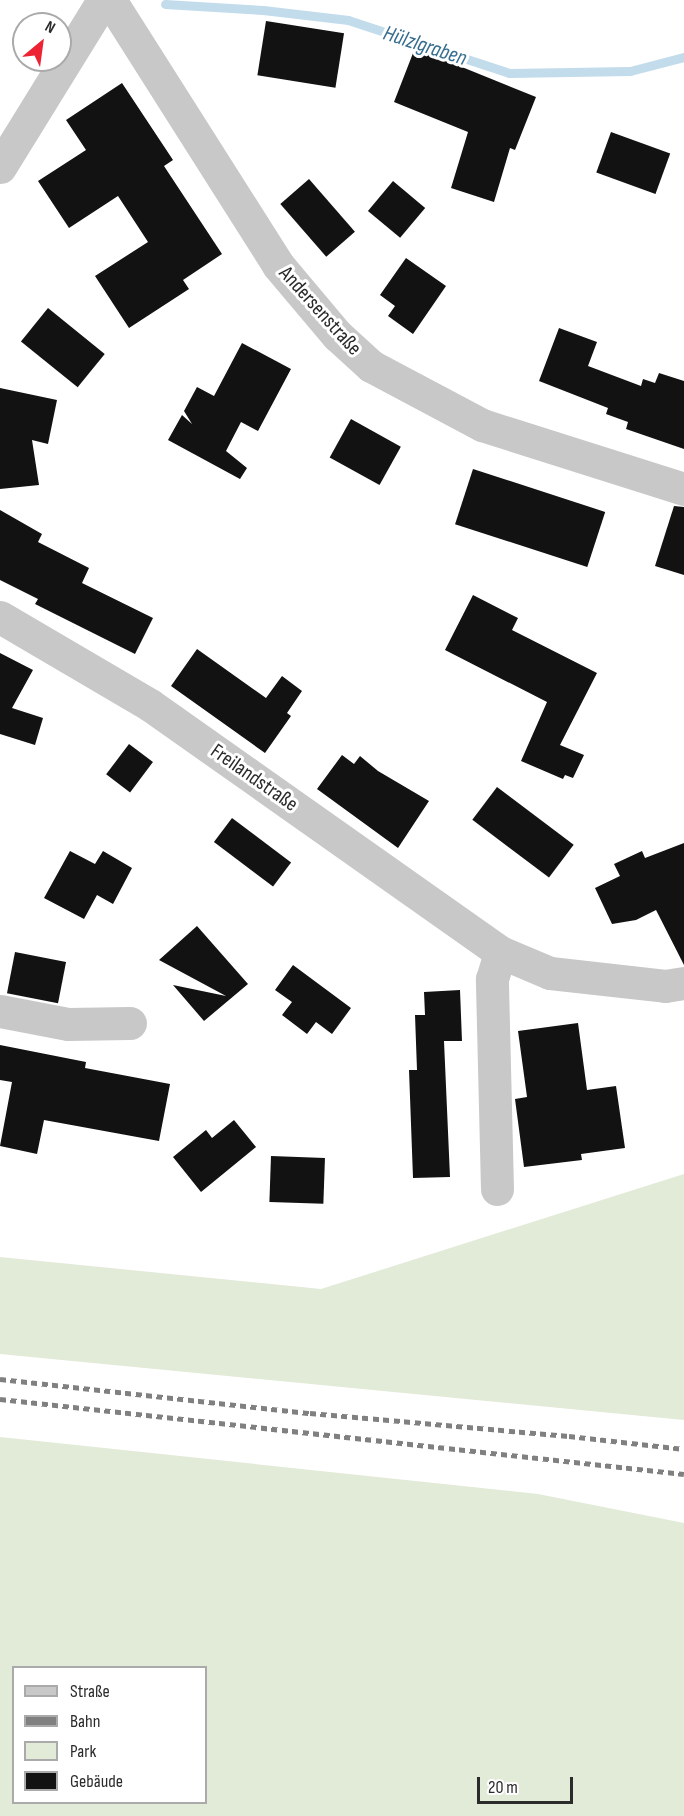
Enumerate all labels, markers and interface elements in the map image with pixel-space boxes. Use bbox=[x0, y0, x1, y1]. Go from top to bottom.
north arrow bbox=[12, 12, 72, 72]
text: N bbox=[42, 17, 58, 38]
water label: Hülzlgraben bbox=[380, 20, 470, 72]
street label: Andersenstraße bbox=[273, 261, 367, 361]
street label: Freilandstraße bbox=[206, 739, 302, 817]
legend bbox=[12, 1666, 207, 1804]
text: Straße bbox=[70, 1681, 110, 1702]
text: Bahn bbox=[70, 1711, 100, 1732]
text: Park bbox=[70, 1741, 96, 1762]
scale bar bbox=[480, 1765, 576, 1803]
text: Gebäude bbox=[70, 1771, 123, 1792]
text: 20 m bbox=[488, 1777, 518, 1798]

